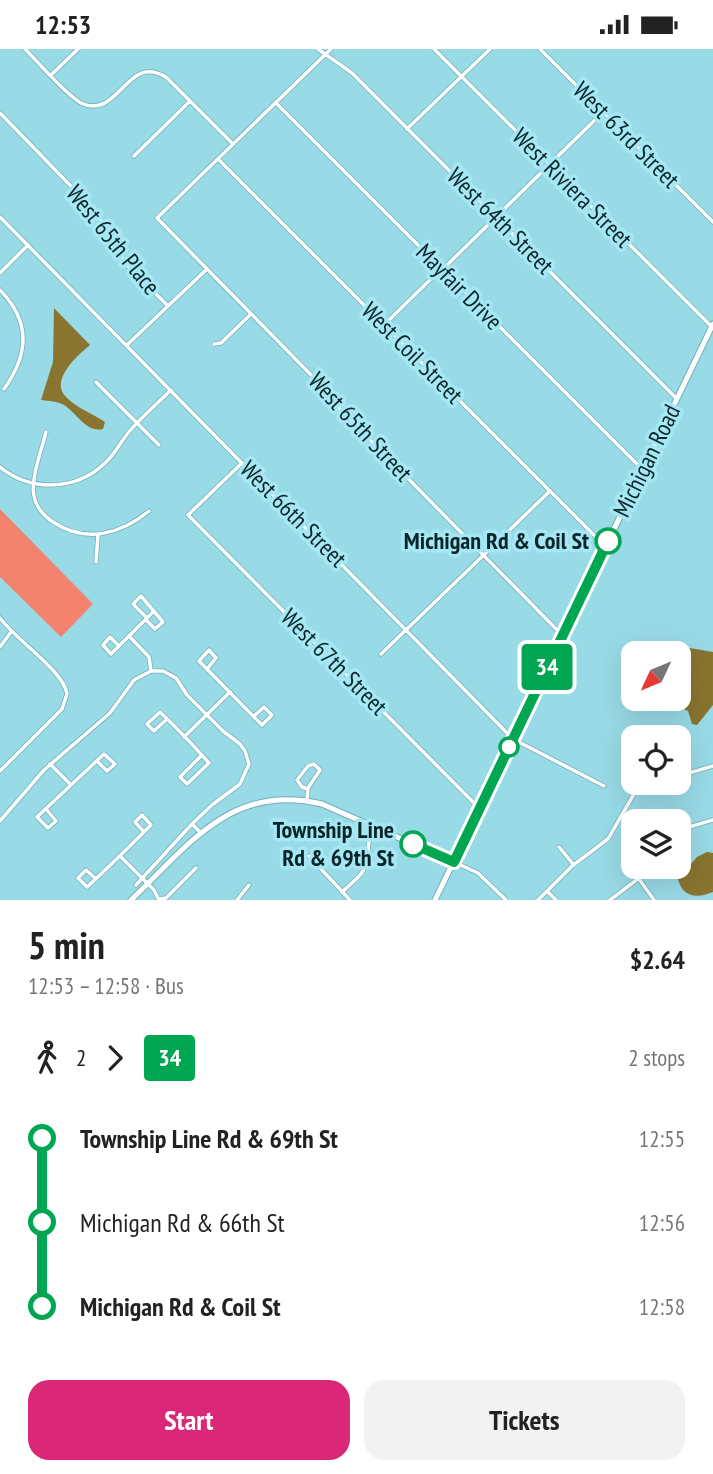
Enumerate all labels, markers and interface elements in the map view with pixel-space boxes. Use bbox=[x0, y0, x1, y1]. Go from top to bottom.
text: 12:53 bbox=[35, 8, 91, 41]
street label: West 63rd Street bbox=[566, 75, 686, 195]
street label: West Riviera Street bbox=[506, 121, 639, 254]
street label: West 64th Street bbox=[440, 161, 561, 281]
street label: West 65th Place bbox=[60, 178, 167, 301]
street label: Mayfair Drive bbox=[409, 237, 509, 337]
street label: West Coil Street bbox=[355, 295, 470, 410]
street label: West 65th Street bbox=[302, 365, 419, 488]
street label: Michigan Road bbox=[606, 399, 687, 522]
street label: West 66th Street bbox=[233, 454, 354, 574]
place label: Michigan Rd & Coil St bbox=[404, 525, 589, 556]
marker: Michigan Rd & Coil St bbox=[595, 528, 621, 554]
street label: West 67th Street bbox=[274, 602, 394, 722]
north arrow bbox=[621, 641, 691, 711]
map controls bbox=[621, 641, 691, 879]
line badge: 34 bbox=[516, 644, 578, 690]
text: 34 bbox=[536, 651, 558, 682]
button: locate bbox=[621, 725, 691, 795]
unlabelled marker bbox=[499, 737, 519, 757]
button: layers bbox=[621, 809, 691, 879]
place label: Township Line Rd & 69th St bbox=[273, 814, 394, 873]
marker: Township Line Rd & 69th St bbox=[400, 831, 426, 857]
text: 5 min bbox=[28, 920, 105, 969]
text: $2.64 bbox=[630, 943, 685, 976]
text: 12:53 – 12:58 · Bus bbox=[28, 971, 184, 1000]
icon: walk bbox=[28, 1039, 66, 1077]
icon: forward bbox=[96, 1039, 134, 1077]
text: 34 bbox=[158, 1042, 181, 1073]
text: 2 bbox=[76, 1043, 86, 1072]
text: 2 stops bbox=[628, 1043, 685, 1072]
text: Township Line Rd & 69th St bbox=[80, 1122, 338, 1155]
text: 12:55 bbox=[639, 1124, 685, 1153]
text: Michigan Rd & 66th St bbox=[80, 1206, 285, 1239]
text: 12:56 bbox=[639, 1208, 685, 1237]
text: Michigan Rd & Coil St bbox=[80, 1290, 281, 1323]
text: 12:58 bbox=[639, 1292, 685, 1321]
button: Start bbox=[28, 1380, 350, 1460]
button: Tickets bbox=[364, 1380, 685, 1460]

